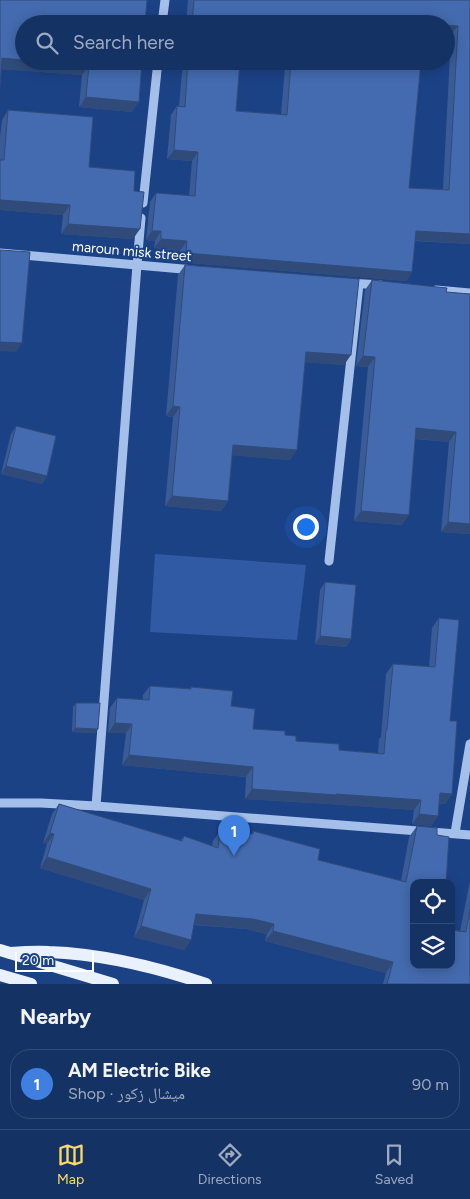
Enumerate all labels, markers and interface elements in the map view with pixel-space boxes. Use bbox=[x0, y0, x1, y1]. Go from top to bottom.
search box bbox=[15, 15, 455, 70]
icon: search bbox=[33, 29, 61, 57]
text: Search here bbox=[73, 31, 175, 54]
street label: maroun misk street bbox=[71, 238, 193, 265]
your location bbox=[293, 514, 319, 540]
pin: 1 bbox=[218, 815, 250, 856]
map controls bbox=[410, 879, 455, 969]
button: locate bbox=[410, 879, 455, 924]
button: layers bbox=[410, 924, 455, 969]
scale bar bbox=[15, 949, 94, 972]
text: 20 m bbox=[22, 952, 54, 969]
text: Nearby bbox=[20, 1004, 91, 1029]
text: AM Electric Bike bbox=[68, 1059, 211, 1082]
text: 1 bbox=[34, 1075, 40, 1094]
text: 90 m bbox=[412, 1075, 449, 1094]
text: Shop · ميشال زكور bbox=[68, 1084, 185, 1103]
tab: Map bbox=[57, 1141, 85, 1188]
tab: Directions bbox=[198, 1141, 262, 1188]
tab: Saved bbox=[375, 1141, 413, 1188]

